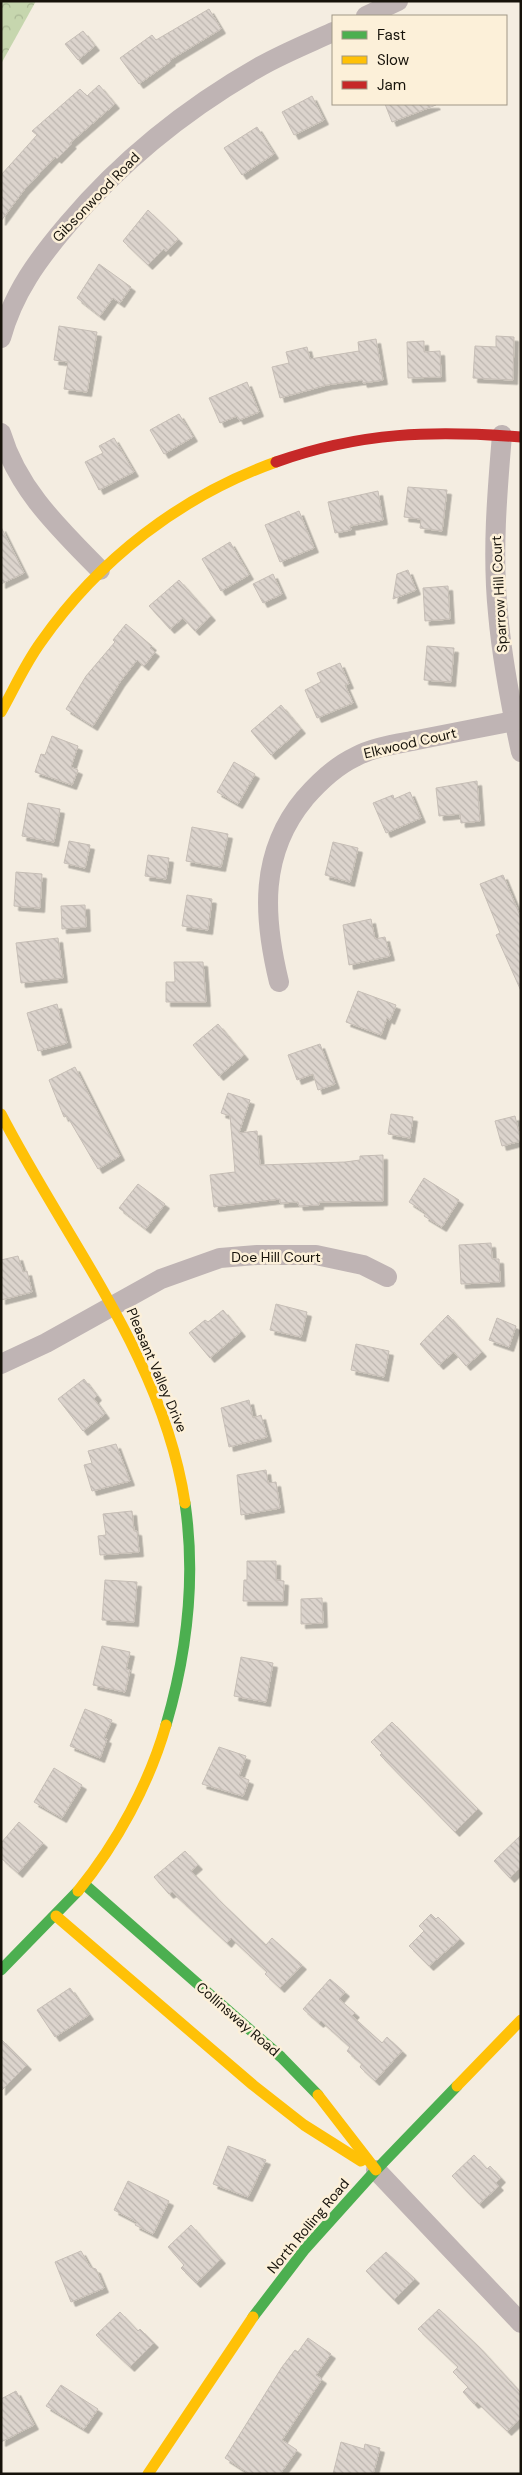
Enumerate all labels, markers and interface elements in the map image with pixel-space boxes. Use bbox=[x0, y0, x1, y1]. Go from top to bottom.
legend bbox=[332, 15, 507, 105]
text: Fast bbox=[377, 25, 406, 45]
text: Slow bbox=[377, 50, 410, 70]
text: Jam bbox=[377, 75, 406, 95]
street label: Gibsonwood Road bbox=[48, 148, 144, 246]
street label: Sparrow Hill Court bbox=[487, 535, 511, 653]
street label: Elkwood Court bbox=[362, 724, 458, 762]
street label: Doe Hill Court bbox=[231, 1248, 321, 1266]
street label: Pleasant Valley Drive bbox=[123, 1305, 191, 1435]
street label: Collinsway Road bbox=[193, 1978, 283, 2060]
street label: North Rolling Road bbox=[263, 2175, 353, 2277]

